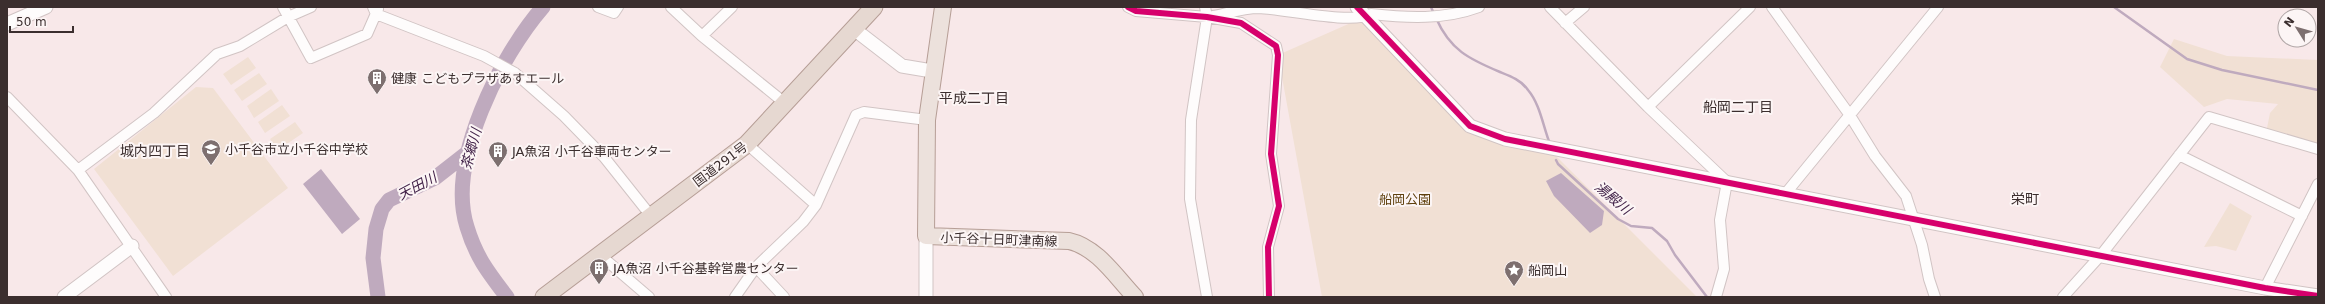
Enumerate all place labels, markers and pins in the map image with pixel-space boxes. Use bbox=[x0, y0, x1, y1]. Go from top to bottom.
building icon: 健康 こどもプラザあすエール bbox=[366, 67, 388, 95]
place label: 健康 こどもプラザあすエール bbox=[391, 71, 564, 86]
school or university icon: 小千谷市立小千谷中学校 bbox=[200, 138, 222, 166]
building icon: JA魚沼 小千谷車両センター bbox=[487, 140, 509, 168]
place label: 小千谷市立小千谷中学校 bbox=[225, 142, 368, 157]
place label: JA魚沼 小千谷車両センター bbox=[511, 144, 672, 159]
building icon: JA魚沼 小千谷基幹営農センター bbox=[588, 257, 610, 285]
place icon: 船岡山 bbox=[1503, 259, 1525, 287]
place label: JA魚沼 小千谷基幹営農センター bbox=[612, 261, 799, 276]
place label: 船岡山 bbox=[1528, 263, 1567, 278]

